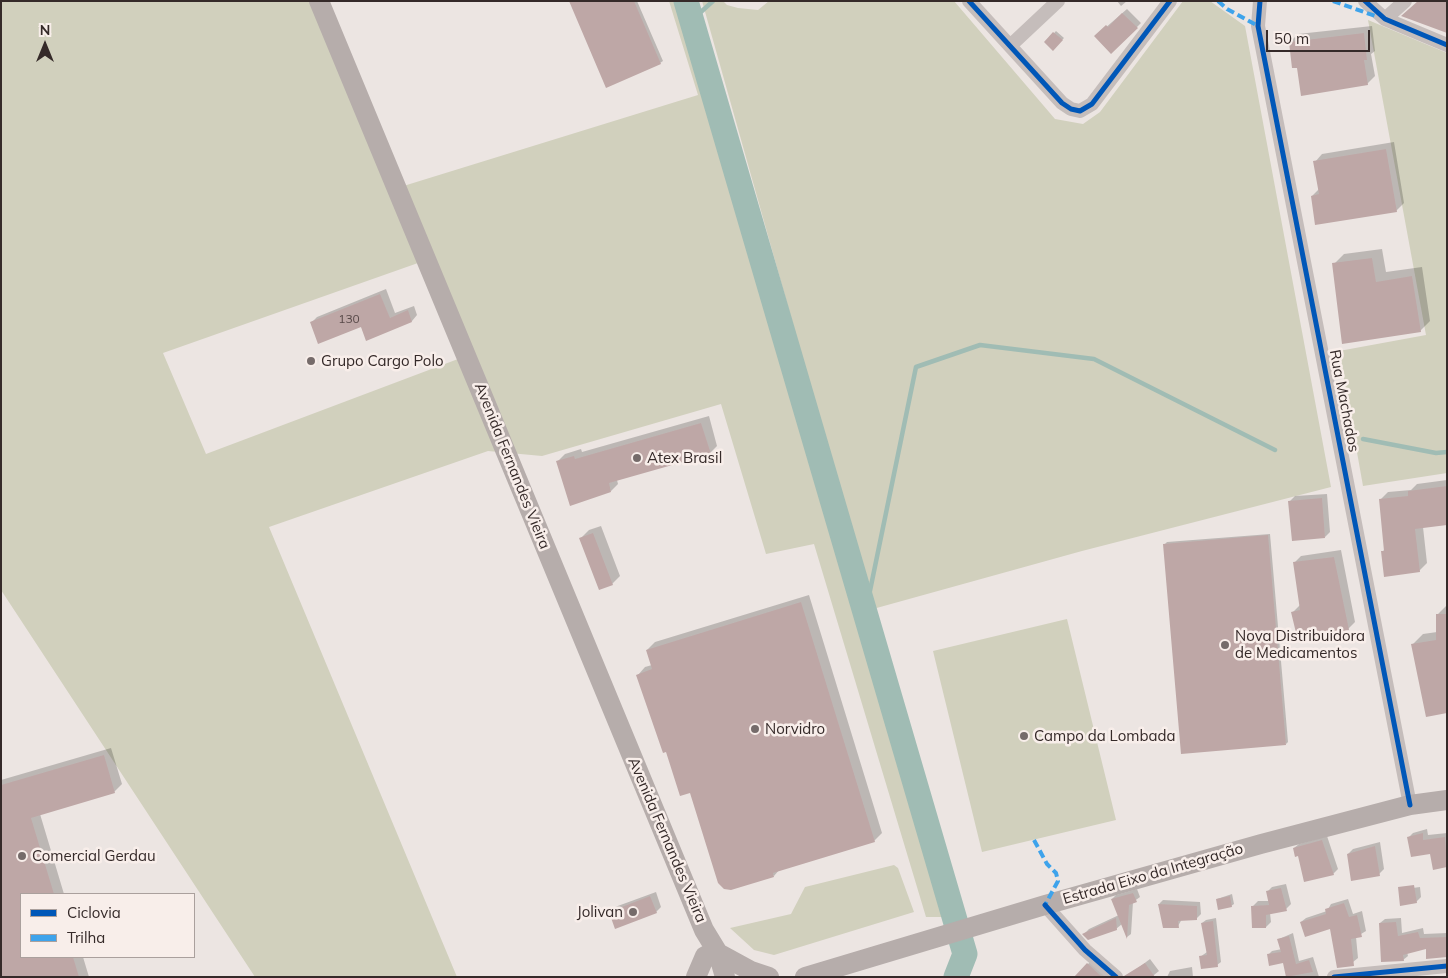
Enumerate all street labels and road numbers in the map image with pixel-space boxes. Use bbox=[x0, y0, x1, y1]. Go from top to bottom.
street label: Rua Machados bbox=[1325, 348, 1363, 454]
street label: Avenida Fernandes Vieira bbox=[470, 380, 554, 552]
street label: Avenida Fernandes Vieira bbox=[624, 755, 710, 925]
street label: Estrada Eixo da Integração bbox=[1061, 840, 1245, 908]

